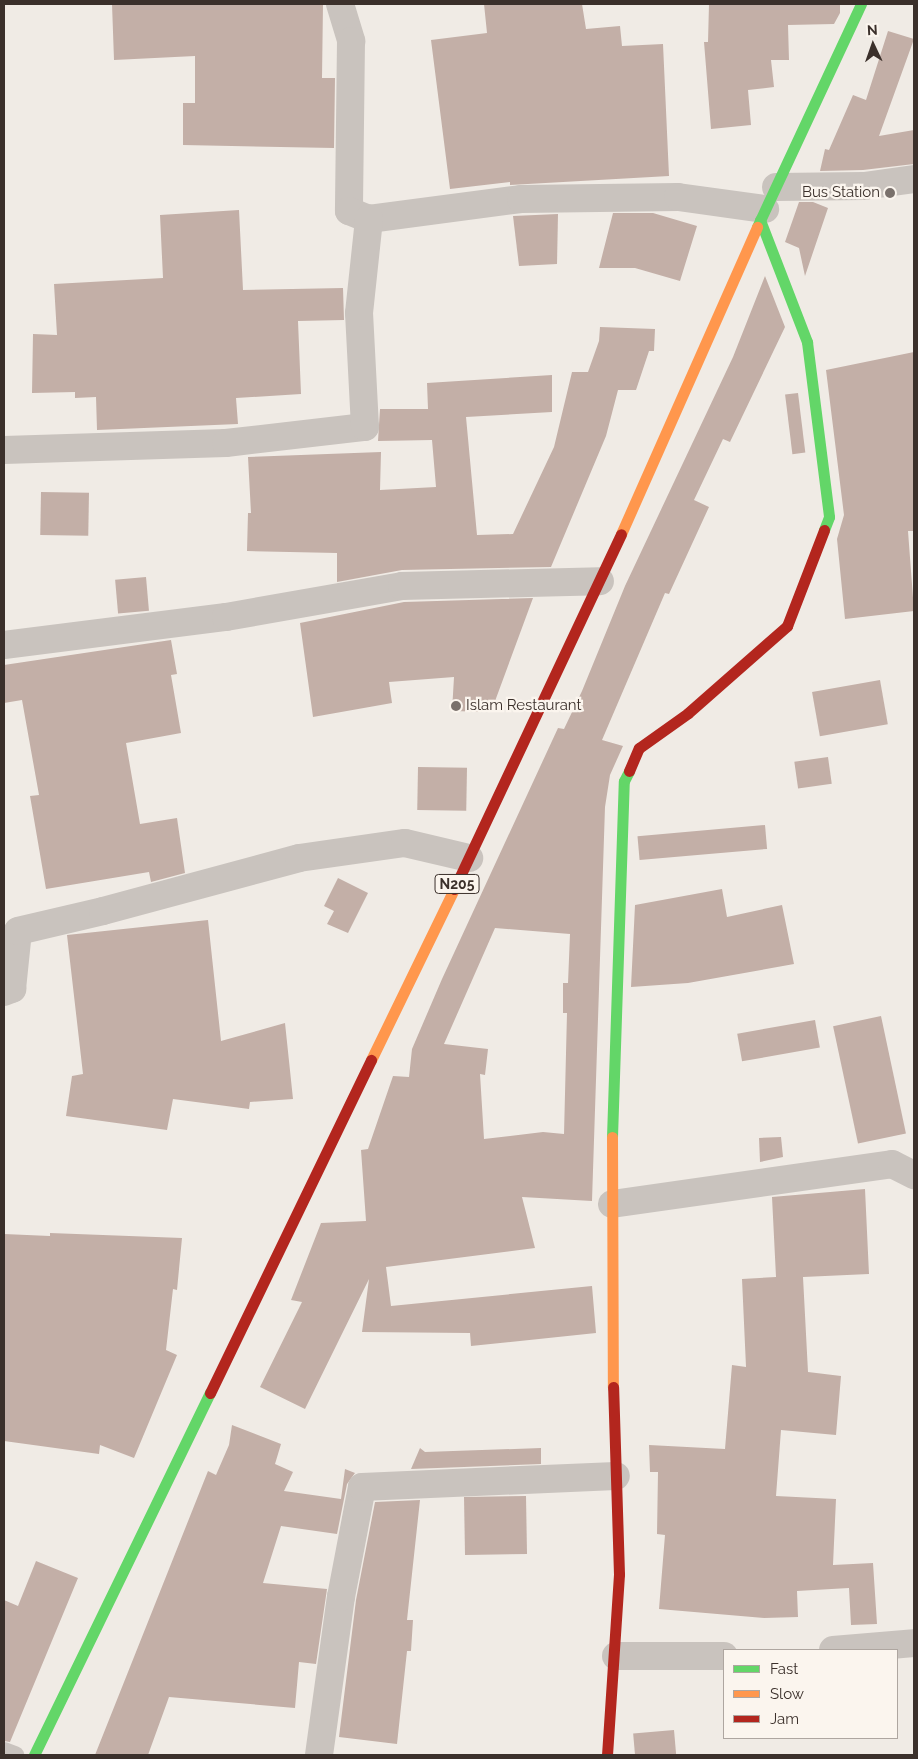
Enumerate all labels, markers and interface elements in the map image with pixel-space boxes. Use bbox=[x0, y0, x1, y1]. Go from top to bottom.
north arrow bbox=[848, 20, 898, 70]
text: N bbox=[866, 22, 878, 38]
place label: Bus Station bbox=[802, 184, 880, 202]
marker: Bus Station bbox=[884, 187, 896, 199]
place label: Islam Restaurant bbox=[466, 697, 582, 715]
marker: Islam Restaurant bbox=[450, 700, 462, 712]
road number: N205 bbox=[434, 872, 480, 896]
legend bbox=[723, 1649, 898, 1739]
text: Fast bbox=[770, 1660, 798, 1678]
text: Slow bbox=[770, 1685, 804, 1703]
text: Jam bbox=[770, 1710, 799, 1728]

